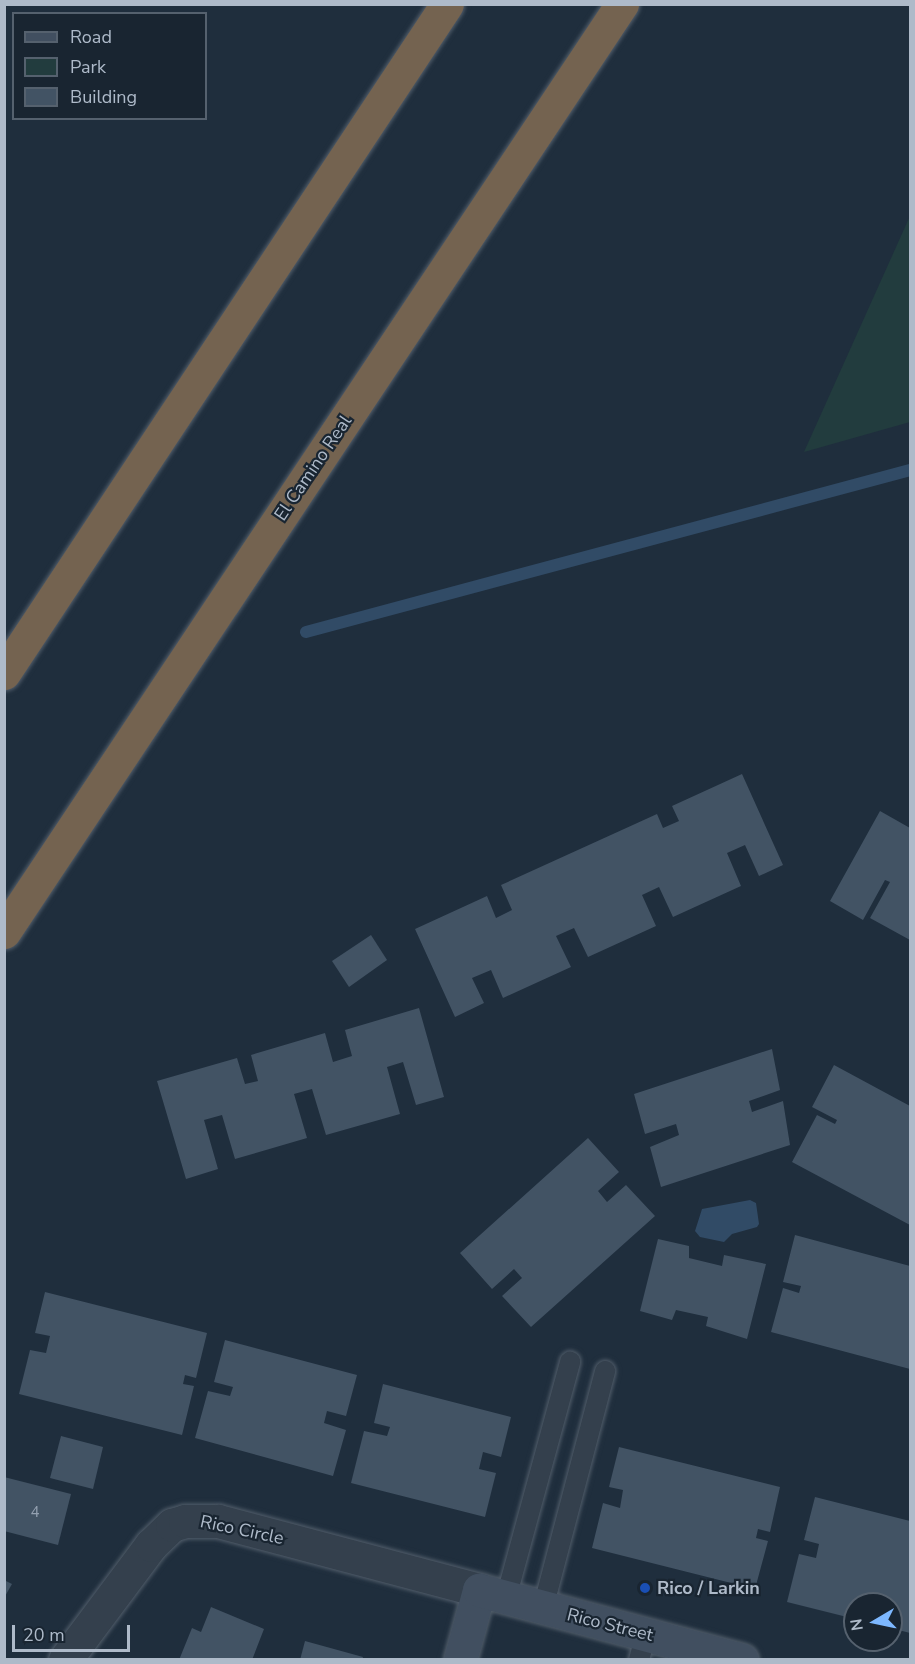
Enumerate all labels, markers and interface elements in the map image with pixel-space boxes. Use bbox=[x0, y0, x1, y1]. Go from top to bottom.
legend bbox=[12, 12, 207, 120]
text: Road bbox=[70, 25, 112, 49]
text: Park bbox=[70, 55, 106, 79]
text: Building bbox=[70, 85, 137, 109]
street label: El Camino Real bbox=[270, 411, 356, 525]
house number: 4 bbox=[31, 1504, 39, 1522]
street label: Rico Circle bbox=[198, 1511, 286, 1549]
place label: Rico / Larkin bbox=[657, 1577, 760, 1599]
marker: Rico / Larkin bbox=[638, 1581, 652, 1595]
north arrow bbox=[843, 1592, 903, 1652]
street label: Rico Street bbox=[565, 1604, 655, 1646]
scale bar bbox=[15, 1613, 134, 1651]
text: N bbox=[845, 1617, 869, 1632]
text: 20 m bbox=[23, 1623, 65, 1647]

